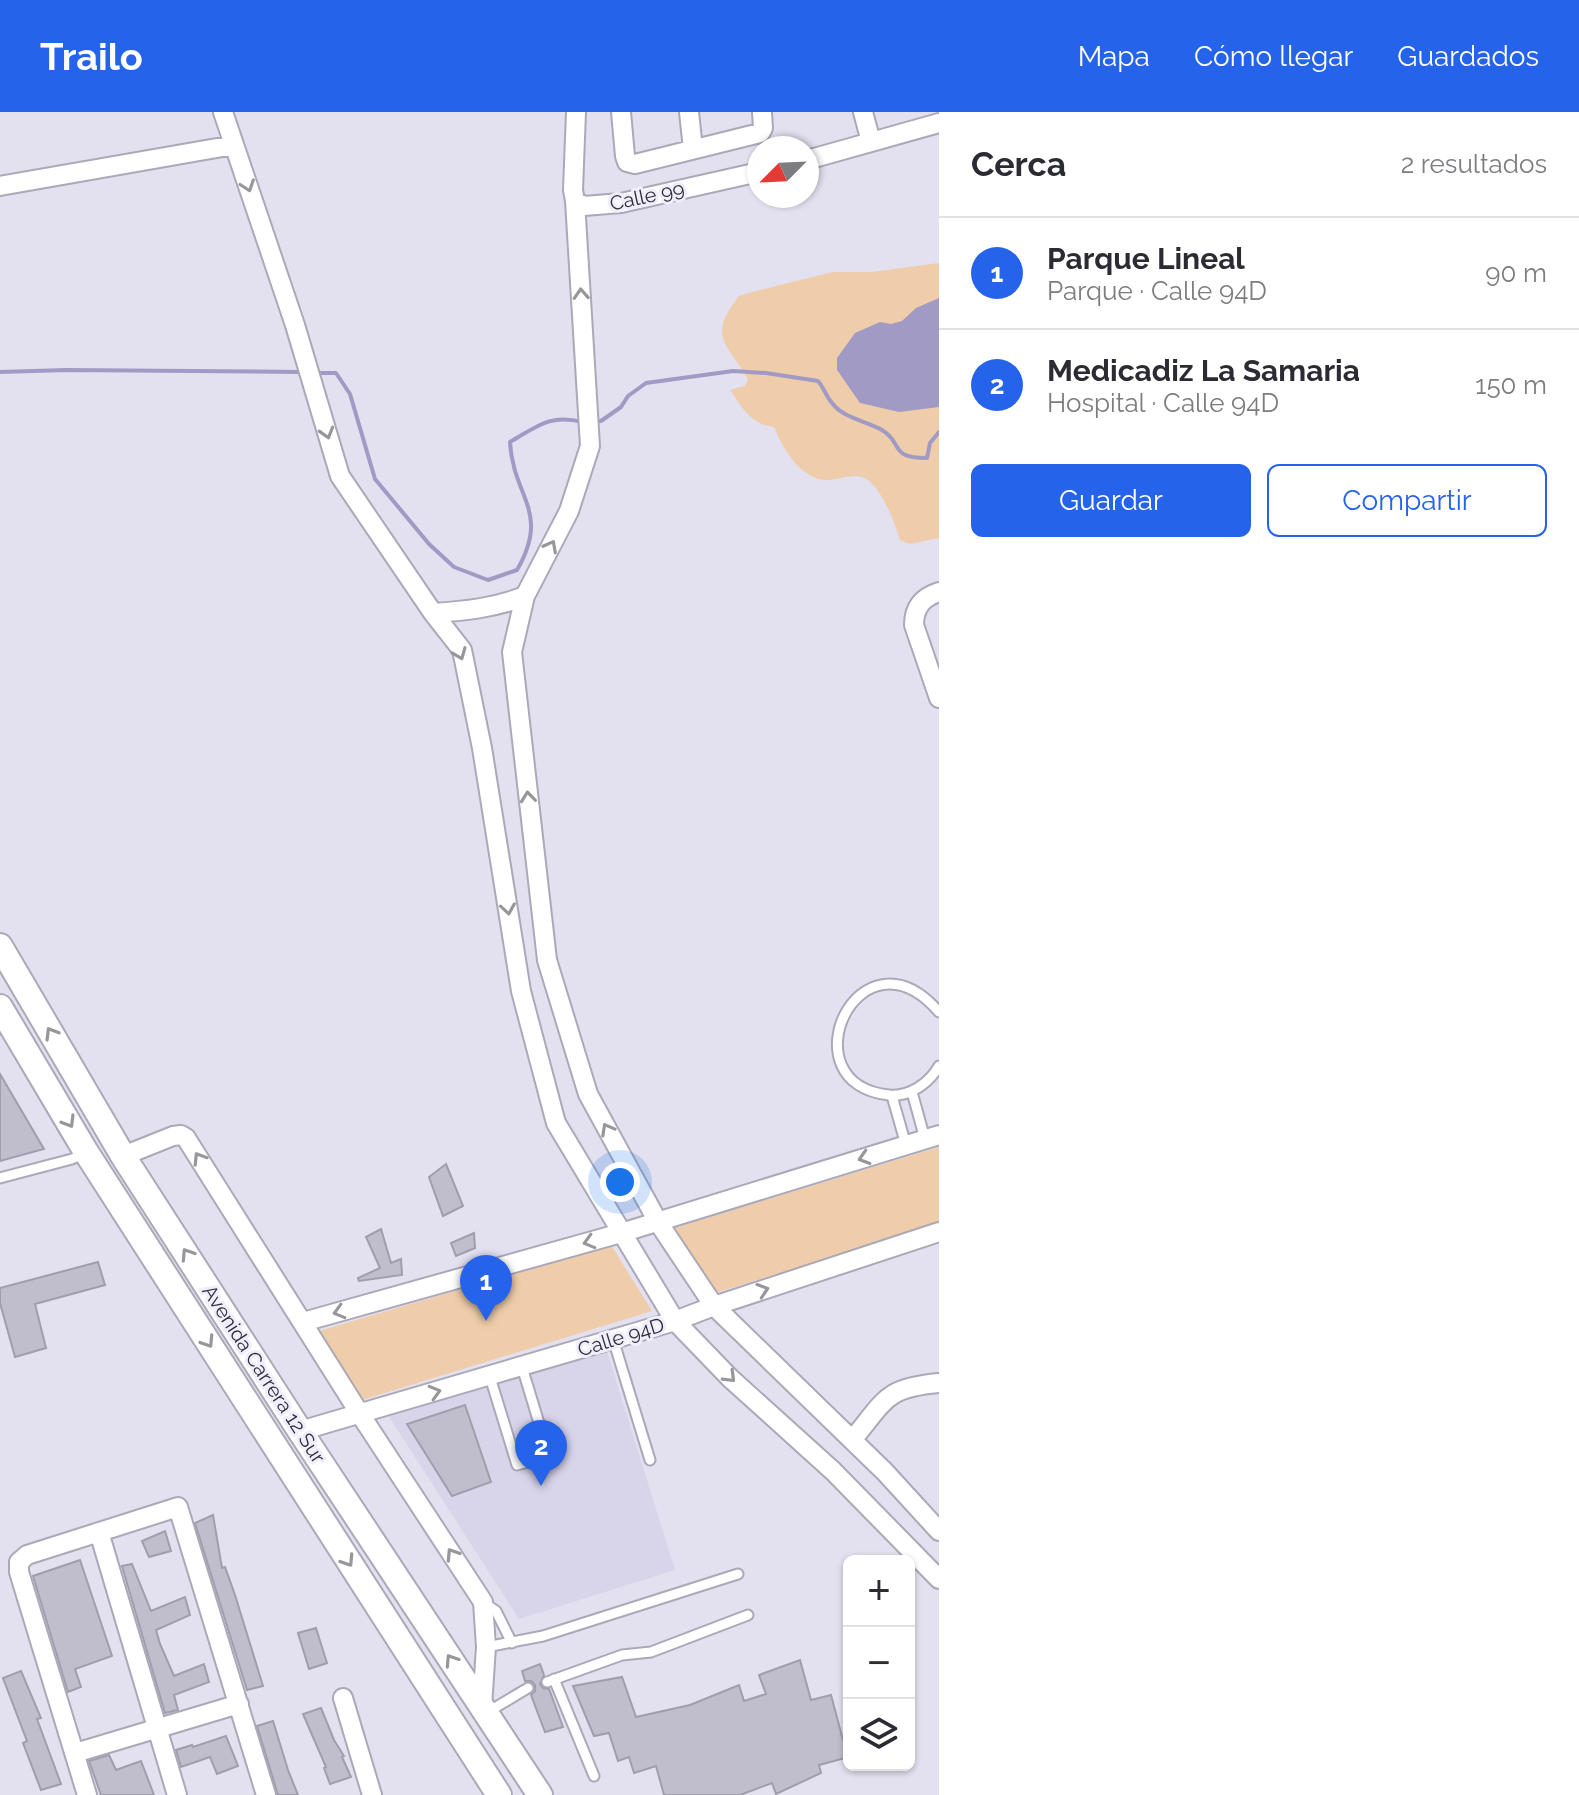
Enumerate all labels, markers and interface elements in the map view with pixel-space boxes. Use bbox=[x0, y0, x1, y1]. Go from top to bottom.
text: Trailo bbox=[40, 34, 143, 79]
text: Mapa bbox=[1078, 40, 1150, 73]
text: Cómo llegar bbox=[1194, 40, 1353, 73]
text: Guardados bbox=[1397, 40, 1539, 73]
north arrow bbox=[747, 136, 819, 208]
text: Cerca bbox=[971, 144, 1066, 184]
text: 2 resultados bbox=[1401, 149, 1547, 179]
street label: Calle 99 bbox=[607, 176, 687, 216]
one-way arrow bbox=[238, 178, 254, 192]
text: Parque Lineal bbox=[1047, 241, 1245, 276]
text: 1 bbox=[991, 258, 1003, 288]
text: 90 m bbox=[1485, 258, 1547, 288]
text: Parque · Calle 94D bbox=[1047, 276, 1267, 306]
one-way arrow bbox=[573, 287, 590, 300]
text: Medicadiz La Samaria bbox=[1047, 353, 1360, 388]
text: 2 bbox=[990, 370, 1004, 400]
text: 150 m bbox=[1475, 370, 1547, 400]
text: Hospital · Calle 94D bbox=[1047, 388, 1279, 418]
one-way arrow bbox=[318, 426, 334, 440]
button: Guardar bbox=[971, 464, 1251, 537]
button: Compartir bbox=[1267, 464, 1547, 537]
one-way arrow bbox=[541, 539, 556, 554]
one-way arrow bbox=[450, 646, 467, 660]
one-way arrow bbox=[520, 790, 537, 803]
one-way arrow bbox=[499, 902, 516, 916]
one-way arrow bbox=[45, 1027, 61, 1042]
one-way arrow bbox=[59, 1113, 75, 1128]
one-way arrow bbox=[601, 1123, 617, 1137]
one-way arrow bbox=[858, 1149, 872, 1165]
one-way arrow bbox=[194, 1152, 209, 1167]
your location bbox=[600, 1162, 640, 1202]
one-way arrow bbox=[583, 1233, 597, 1249]
one-way arrow bbox=[181, 1249, 196, 1263]
pin: 1 bbox=[460, 1255, 512, 1321]
street label: Avenida Carrera 12 Sur bbox=[197, 1280, 331, 1468]
one-way arrow bbox=[755, 1283, 769, 1299]
one-way arrow bbox=[332, 1303, 346, 1319]
street label: Calle 94D bbox=[575, 1312, 667, 1362]
one-way arrow bbox=[199, 1333, 214, 1348]
one-way arrow bbox=[721, 1367, 735, 1382]
one-way arrow bbox=[427, 1385, 441, 1402]
pin: 2 bbox=[515, 1420, 567, 1486]
one-way arrow bbox=[447, 1548, 462, 1563]
one-way arrow bbox=[339, 1552, 354, 1567]
map controls bbox=[843, 1555, 915, 1771]
button: + bbox=[843, 1555, 915, 1627]
button: − bbox=[843, 1627, 915, 1699]
one-way arrow bbox=[446, 1654, 461, 1669]
button: layers bbox=[843, 1699, 915, 1771]

